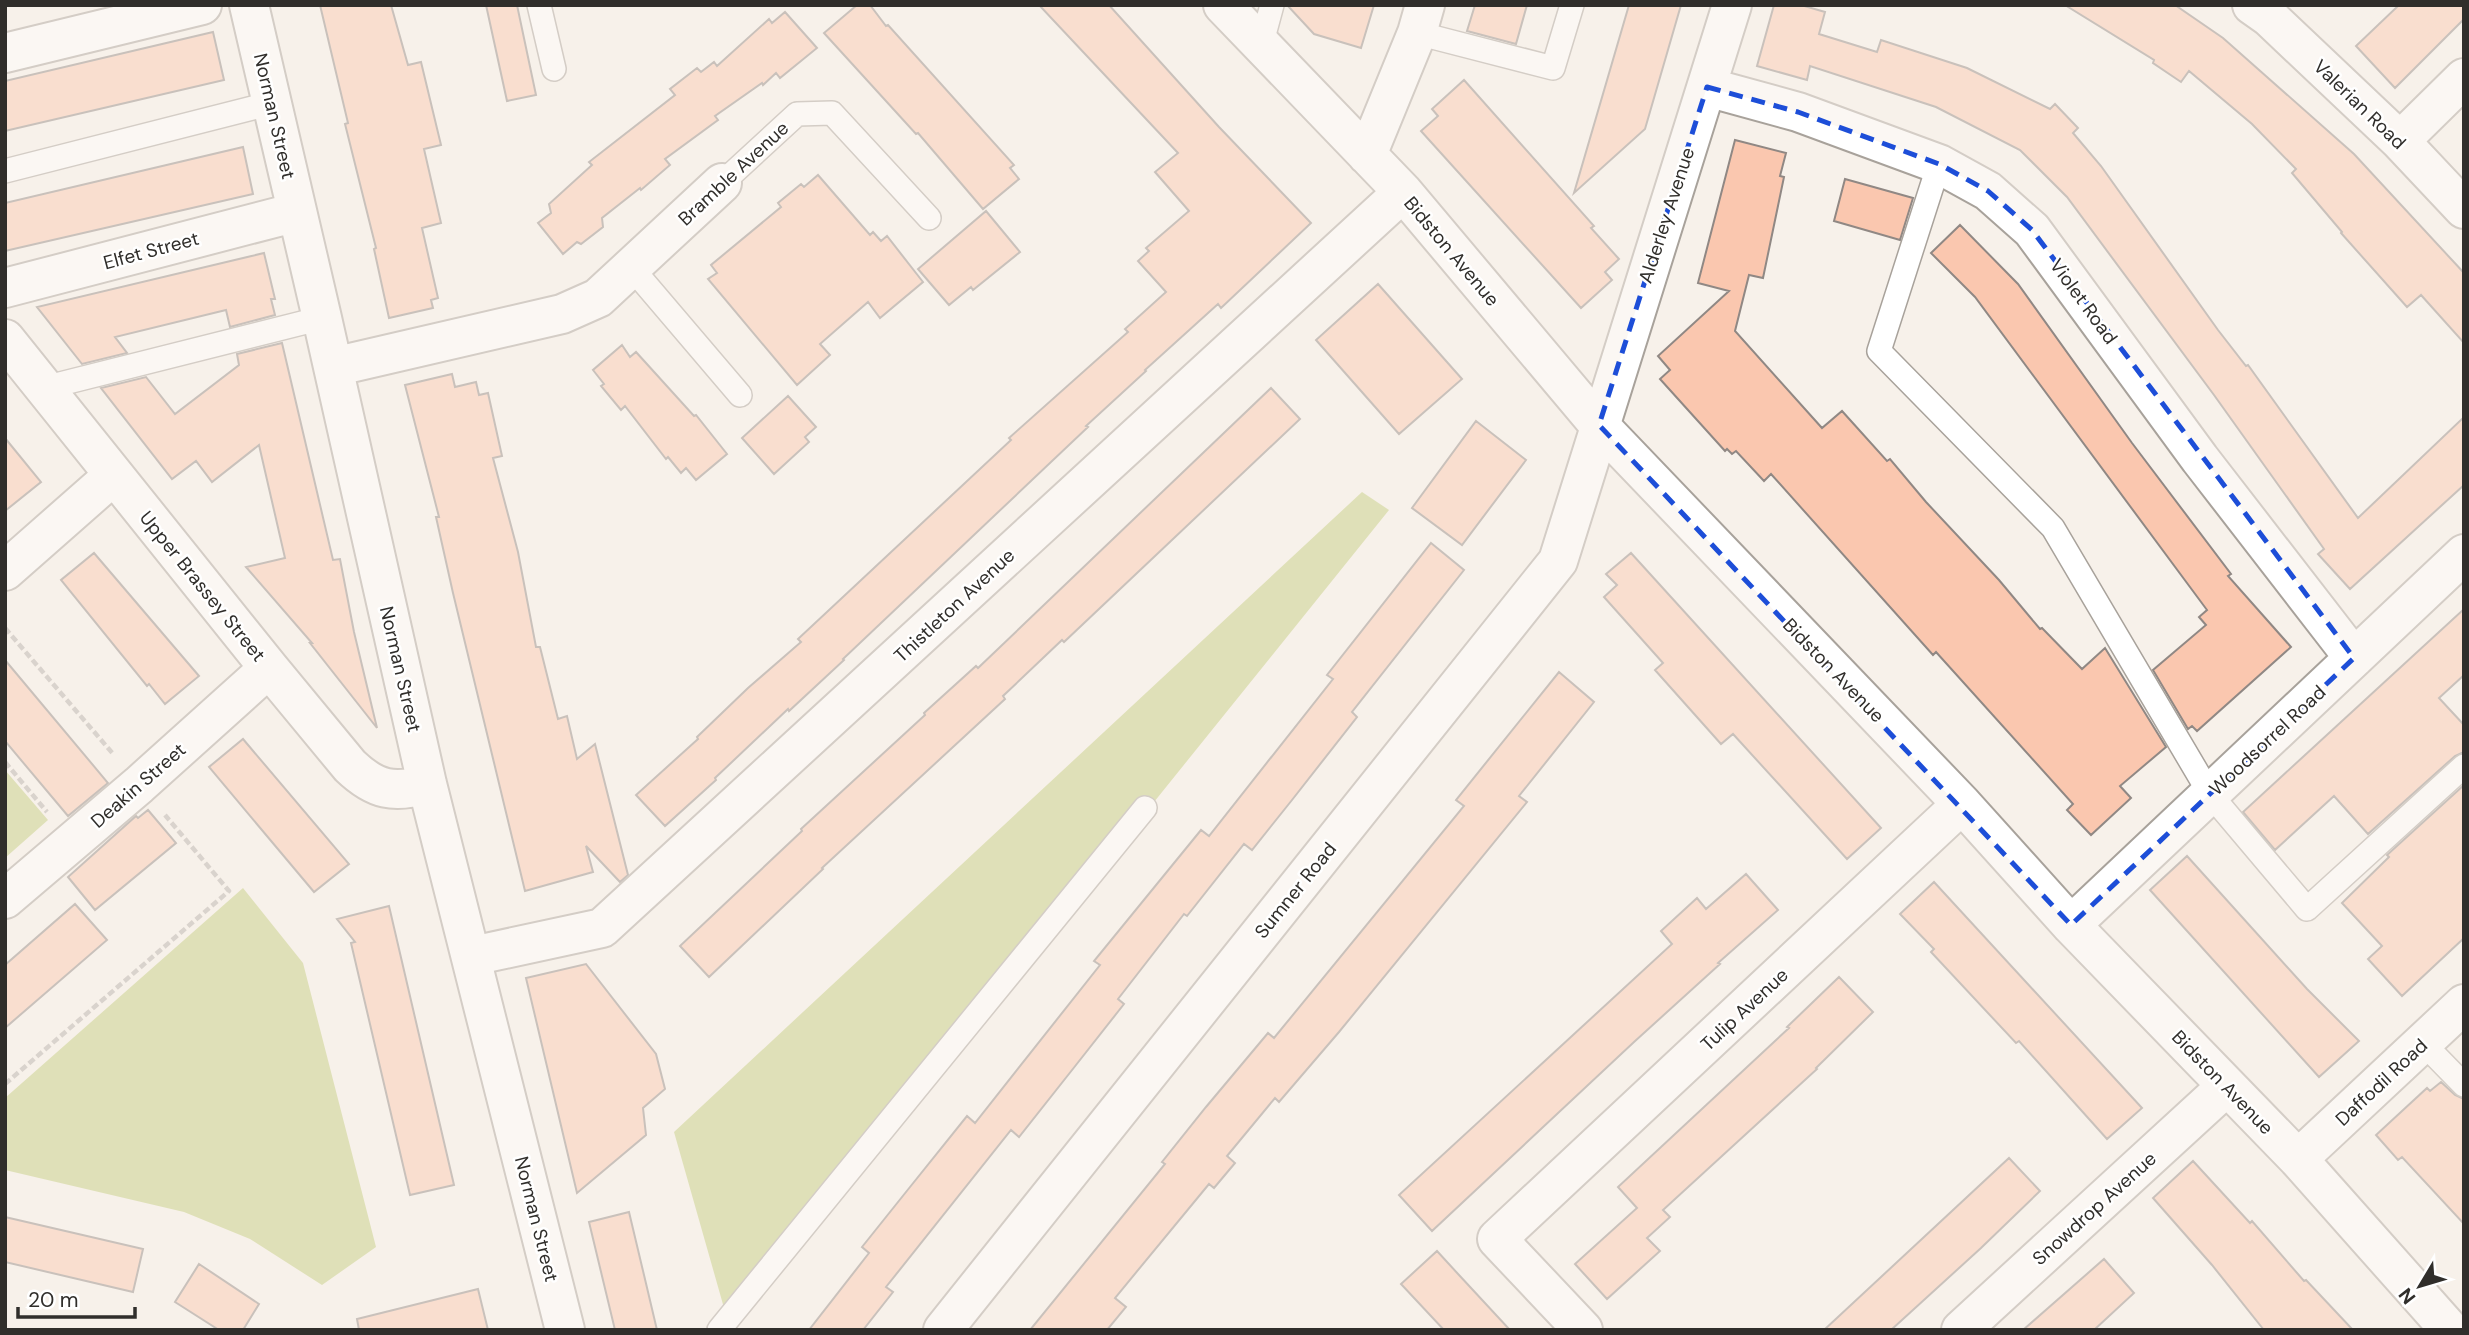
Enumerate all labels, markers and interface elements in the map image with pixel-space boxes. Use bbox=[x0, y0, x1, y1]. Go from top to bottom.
street label: Norman Street bbox=[248, 51, 301, 182]
street label: Valerian Road bbox=[2308, 54, 2411, 155]
street label: Bramble Avenue bbox=[673, 116, 794, 231]
street label: Alderley Avenue bbox=[1633, 144, 1700, 286]
street label: Bidston Avenue bbox=[1398, 191, 1505, 311]
street label: Elfet Street bbox=[101, 226, 202, 275]
street label: Violet Road bbox=[2044, 254, 2123, 349]
street label: Upper Brassey Street bbox=[134, 506, 271, 667]
street label: Thistleton Avenue bbox=[889, 543, 1020, 668]
street label: Norman Street bbox=[374, 604, 427, 735]
street label: Bidston Avenue bbox=[1777, 613, 1890, 728]
street label: Woodsorrel Road bbox=[2204, 680, 2331, 801]
street label: Deakin Street bbox=[86, 737, 191, 834]
street label: Sumner Road bbox=[1249, 837, 1342, 944]
street label: Tulip Avenue bbox=[1695, 962, 1793, 1056]
street label: Bidston Avenue bbox=[2166, 1025, 2279, 1140]
street label: Daffodil Road bbox=[2330, 1033, 2433, 1131]
street label: Snowdrop Avenue bbox=[2027, 1146, 2162, 1271]
street label: Norman Street bbox=[509, 1154, 564, 1284]
north arrow bbox=[2385, 1251, 2455, 1321]
scale bar bbox=[18, 1276, 135, 1320]
text: N bbox=[2393, 1283, 2421, 1309]
text: 20 m bbox=[28, 1286, 79, 1314]

